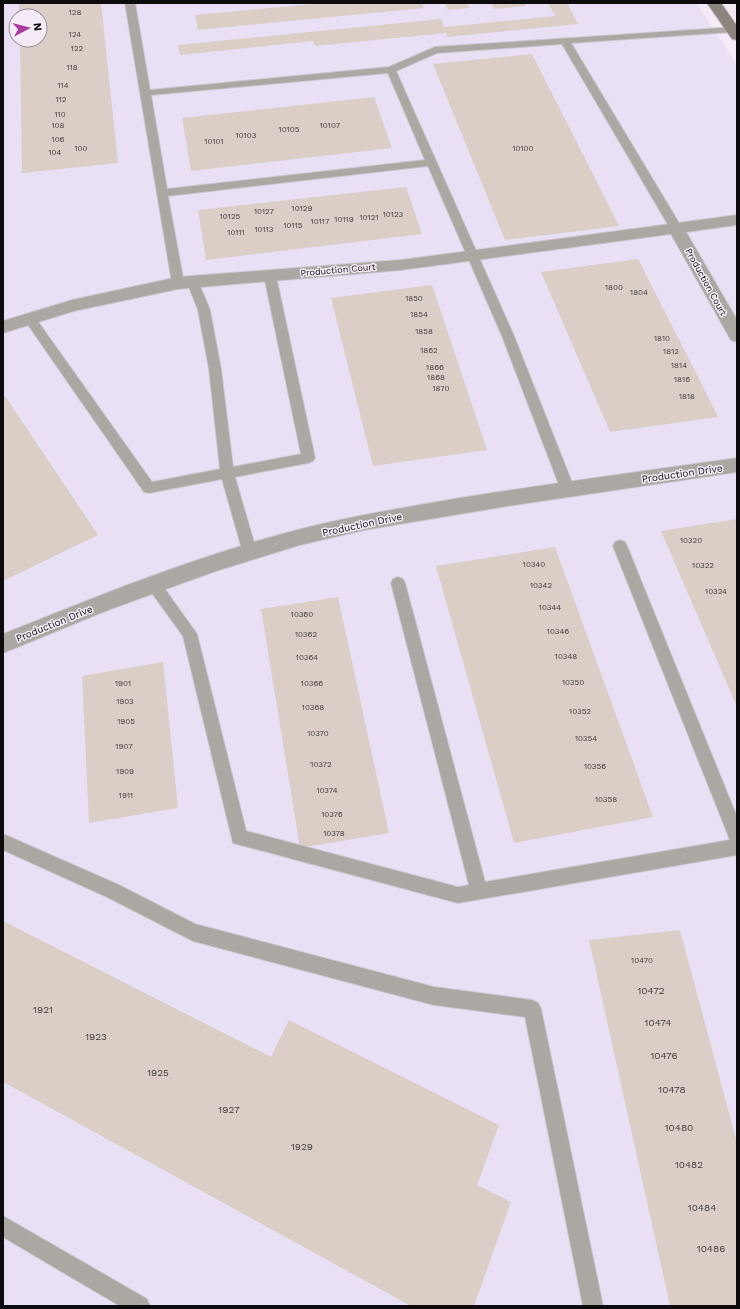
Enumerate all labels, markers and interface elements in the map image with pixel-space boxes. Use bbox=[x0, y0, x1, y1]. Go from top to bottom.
north arrow bbox=[8, 8, 48, 48]
house number: 128 bbox=[69, 8, 81, 17]
text: N bbox=[30, 22, 44, 32]
house number: 124 bbox=[69, 30, 81, 39]
house number: 122 bbox=[71, 44, 84, 53]
house number: 118 bbox=[66, 63, 78, 72]
house number: 114 bbox=[57, 81, 69, 90]
house number: 112 bbox=[56, 95, 67, 104]
house number: 110 bbox=[54, 110, 66, 119]
house number: 108 bbox=[51, 121, 65, 130]
house number: 10107 bbox=[320, 121, 341, 130]
house number: 10105 bbox=[279, 125, 300, 134]
house number: 10103 bbox=[236, 131, 257, 140]
house number: 106 bbox=[52, 135, 65, 144]
house number: 10101 bbox=[204, 137, 224, 146]
house number: 100 bbox=[74, 144, 88, 153]
house number: 10100 bbox=[512, 144, 534, 153]
house number: 104 bbox=[49, 148, 62, 157]
house number: 10129 bbox=[292, 204, 312, 213]
house number: 10127 bbox=[254, 207, 275, 216]
house number: 10123 bbox=[383, 210, 404, 219]
house number: 10125 bbox=[220, 212, 241, 221]
house number: 10121 bbox=[360, 213, 379, 222]
house number: 10119 bbox=[334, 215, 354, 224]
house number: 10117 bbox=[311, 217, 330, 226]
house number: 10115 bbox=[284, 221, 303, 230]
house number: 10113 bbox=[255, 225, 274, 234]
house number: 10111 bbox=[227, 228, 245, 237]
street label: Production Court bbox=[683, 247, 729, 317]
street label: Production Court bbox=[300, 262, 376, 278]
house number: 1800 bbox=[605, 283, 623, 292]
house number: 1804 bbox=[630, 288, 648, 297]
house number: 1850 bbox=[405, 294, 423, 303]
house number: 1854 bbox=[410, 310, 428, 319]
house number: 1858 bbox=[415, 327, 433, 336]
house number: 1810 bbox=[654, 334, 670, 343]
house number: 1862 bbox=[420, 346, 438, 355]
house number: 1812 bbox=[663, 347, 679, 356]
house number: 1814 bbox=[671, 361, 687, 370]
house number: 1866 bbox=[426, 363, 444, 372]
house number: 1868 bbox=[427, 373, 445, 382]
house number: 1816 bbox=[674, 375, 690, 384]
house number: 1870 bbox=[432, 384, 450, 393]
house number: 1818 bbox=[679, 392, 695, 401]
street label: Production Drive bbox=[641, 462, 723, 485]
street label: Production Drive bbox=[321, 511, 403, 538]
house number: 10320 bbox=[680, 536, 702, 545]
house number: 10340 bbox=[523, 560, 545, 569]
house number: 10322 bbox=[692, 561, 714, 570]
house number: 10342 bbox=[530, 581, 552, 590]
house number: 10324 bbox=[705, 587, 727, 596]
street label: Production Drive bbox=[14, 603, 94, 644]
house number: 10344 bbox=[539, 603, 561, 612]
house number: 10360 bbox=[291, 610, 313, 619]
house number: 10346 bbox=[547, 627, 569, 636]
house number: 10362 bbox=[295, 630, 317, 639]
house number: 10348 bbox=[555, 652, 577, 661]
house number: 10364 bbox=[296, 653, 318, 662]
house number: 10350 bbox=[562, 678, 584, 687]
house number: 1901 bbox=[115, 679, 131, 688]
house number: 10366 bbox=[301, 679, 323, 688]
house number: 1903 bbox=[116, 697, 134, 706]
house number: 10368 bbox=[302, 703, 324, 712]
house number: 10352 bbox=[569, 707, 591, 716]
house number: 1905 bbox=[117, 717, 135, 726]
house number: 10370 bbox=[307, 729, 329, 738]
house number: 10354 bbox=[575, 734, 597, 743]
house number: 1907 bbox=[115, 742, 133, 751]
house number: 10372 bbox=[310, 760, 332, 769]
house number: 10356 bbox=[584, 762, 606, 771]
house number: 1909 bbox=[116, 767, 134, 776]
house number: 10374 bbox=[316, 786, 338, 795]
house number: 1911 bbox=[119, 791, 133, 800]
house number: 10358 bbox=[595, 795, 617, 804]
house number: 10376 bbox=[321, 810, 343, 819]
house number: 10378 bbox=[323, 829, 345, 838]
house number: 10470 bbox=[631, 956, 653, 965]
house number: 10472 bbox=[637, 985, 665, 996]
house number: 1921 bbox=[33, 1004, 53, 1015]
house number: 10474 bbox=[645, 1017, 671, 1028]
house number: 1923 bbox=[85, 1031, 107, 1042]
house number: 10476 bbox=[650, 1050, 678, 1061]
house number: 1925 bbox=[147, 1067, 169, 1078]
house number: 10478 bbox=[658, 1084, 686, 1095]
house number: 1927 bbox=[218, 1104, 240, 1115]
house number: 10480 bbox=[665, 1122, 693, 1133]
house number: 1929 bbox=[291, 1141, 313, 1152]
house number: 10482 bbox=[675, 1159, 703, 1170]
house number: 10484 bbox=[688, 1202, 716, 1213]
house number: 10486 bbox=[697, 1243, 725, 1254]

